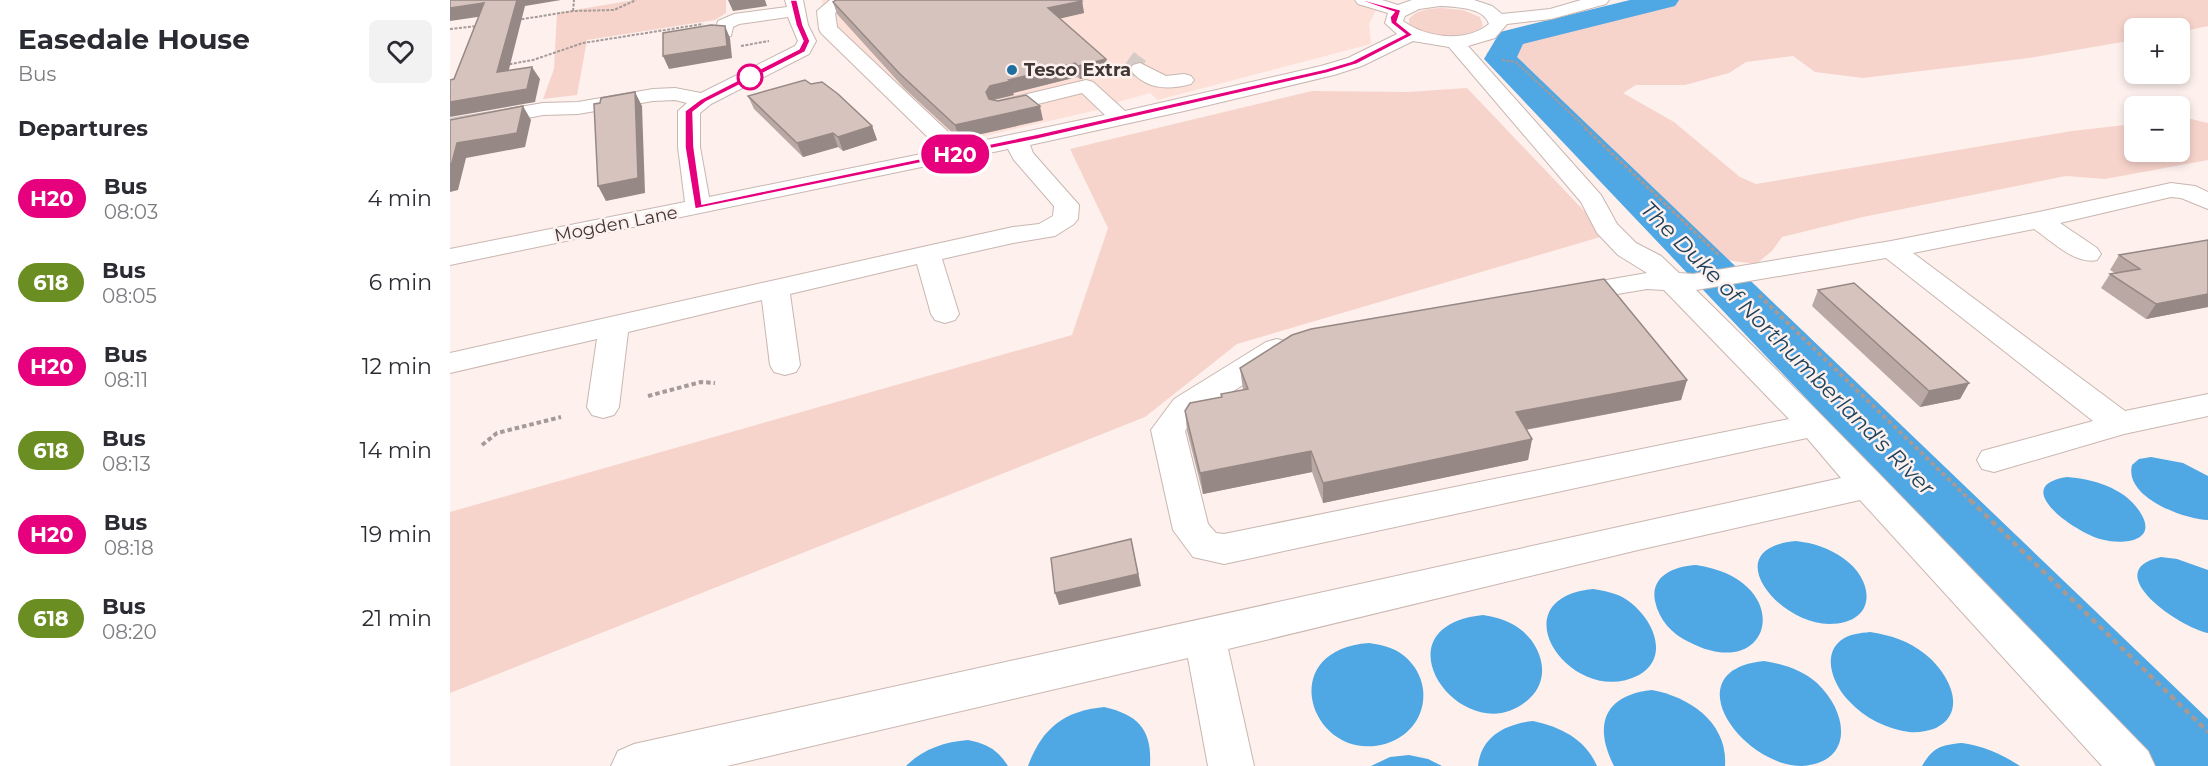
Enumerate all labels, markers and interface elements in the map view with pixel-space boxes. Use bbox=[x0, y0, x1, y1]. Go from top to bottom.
map controls bbox=[2124, 18, 2190, 162]
button: + bbox=[2124, 18, 2190, 84]
button: heart bbox=[369, 20, 432, 83]
text: Easedale House bbox=[18, 22, 250, 56]
place label: Tesco Extra bbox=[1024, 59, 1131, 81]
text: Bus bbox=[18, 62, 56, 86]
marker: Tesco Extra bbox=[1005, 63, 1019, 77]
unlabelled marker bbox=[737, 64, 763, 90]
button: − bbox=[2124, 96, 2190, 162]
text: Departures bbox=[18, 115, 148, 142]
line badge: H20 bbox=[920, 134, 990, 174]
text: H20 bbox=[933, 142, 977, 167]
text: Bus bbox=[104, 173, 147, 200]
text: 4 min bbox=[368, 185, 432, 212]
text: H20 bbox=[30, 186, 74, 211]
water label: The Duke of Northumberland's River bbox=[1635, 196, 1941, 502]
text: 08:03 bbox=[104, 200, 158, 224]
street label: Mogden Lane bbox=[553, 201, 680, 247]
text: Bus bbox=[102, 257, 146, 284]
text: 6 min bbox=[369, 269, 432, 296]
text: 618 bbox=[33, 270, 69, 295]
text: 08:05 bbox=[102, 284, 157, 308]
text: Bus bbox=[104, 341, 147, 368]
text: 12 min bbox=[362, 353, 432, 380]
text: H20 bbox=[30, 354, 74, 379]
text: 08:11 bbox=[104, 368, 148, 392]
text: Bus bbox=[102, 425, 146, 452]
text: 14 min bbox=[360, 437, 432, 464]
text: 618 bbox=[33, 438, 69, 463]
text: 08:13 bbox=[102, 452, 151, 476]
text: Bus bbox=[104, 509, 147, 536]
text: 19 min bbox=[361, 521, 432, 548]
text: H20 bbox=[30, 522, 74, 547]
text: 08:18 bbox=[104, 536, 154, 560]
text: Bus bbox=[102, 593, 146, 620]
text: 21 min bbox=[362, 605, 432, 632]
text: 618 bbox=[33, 606, 69, 631]
text: 08:20 bbox=[102, 620, 157, 644]

